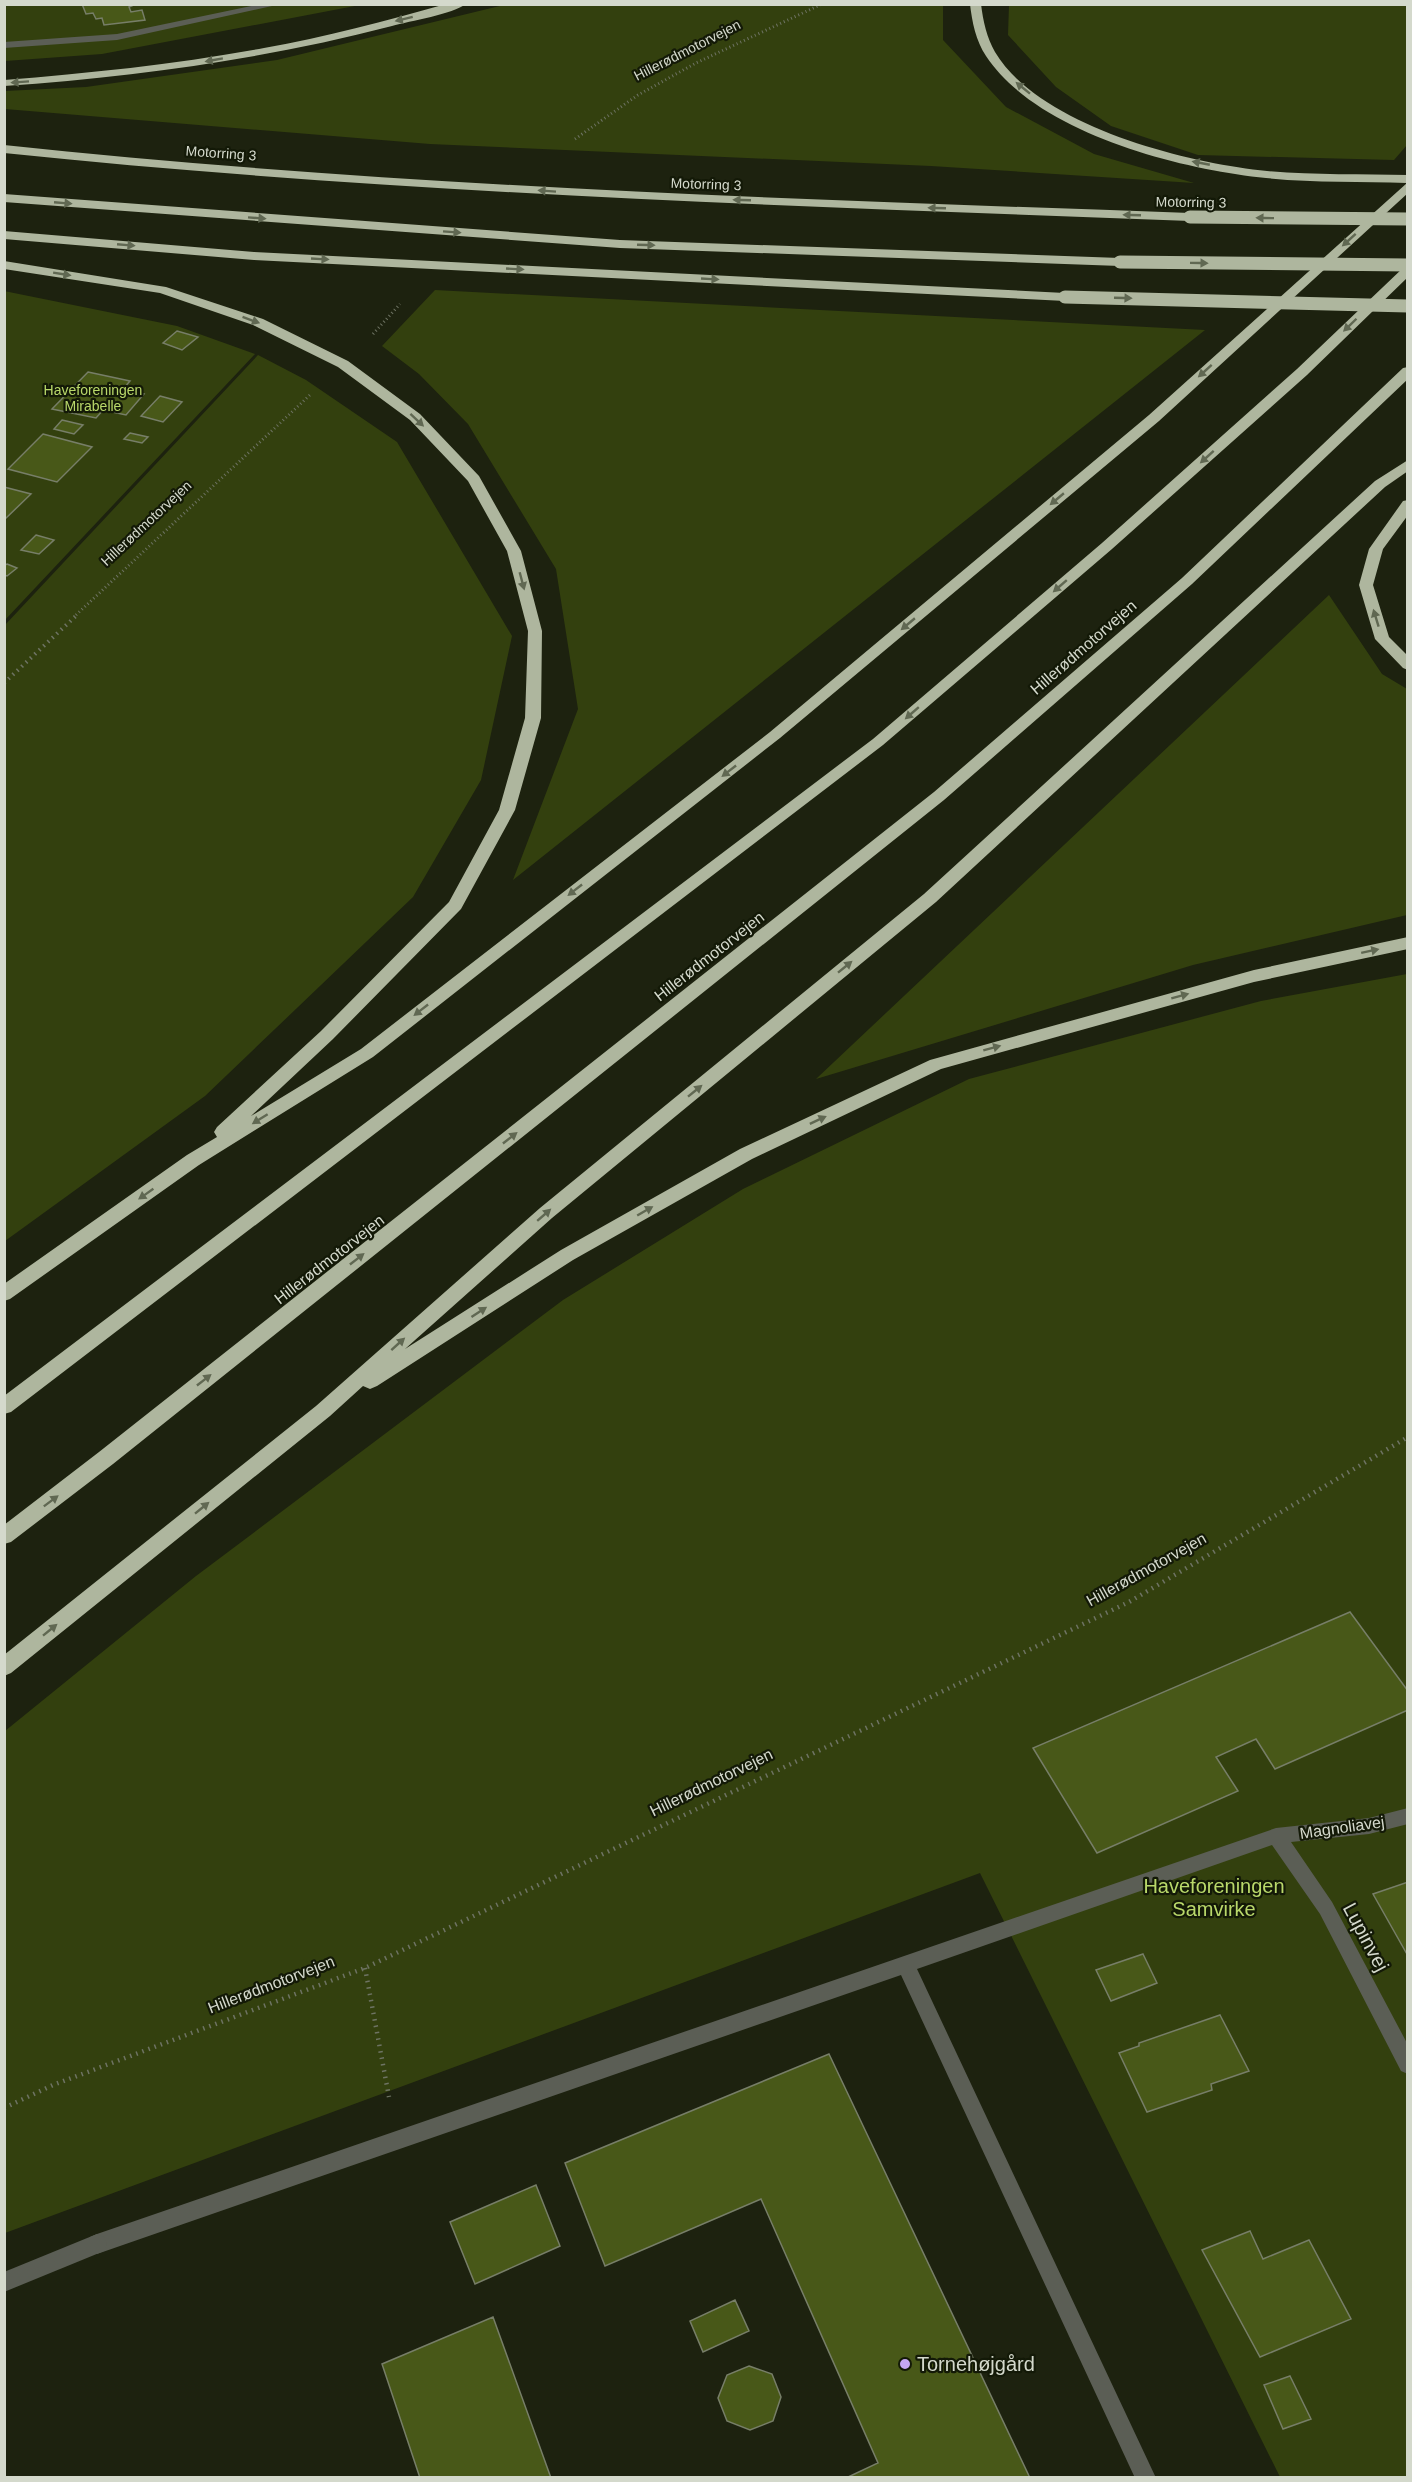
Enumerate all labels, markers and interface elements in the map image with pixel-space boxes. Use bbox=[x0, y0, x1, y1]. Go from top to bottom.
one-way arrow bbox=[395, 14, 413, 24]
street label: Hillerødmotorvejen bbox=[631, 16, 743, 84]
one-way arrow bbox=[204, 56, 223, 65]
one-way arrow bbox=[10, 77, 29, 87]
one-way arrow bbox=[1015, 81, 1031, 94]
street label: Motorring 3 bbox=[185, 143, 257, 163]
one-way arrow bbox=[1191, 158, 1210, 167]
street label: Motorring 3 bbox=[670, 175, 742, 193]
one-way arrow bbox=[538, 186, 557, 195]
street label: Motorring 3 bbox=[1155, 193, 1227, 211]
one-way arrow bbox=[732, 196, 751, 205]
one-way arrow bbox=[53, 198, 72, 208]
one-way arrow bbox=[927, 203, 946, 212]
one-way arrow bbox=[1122, 210, 1141, 220]
one-way arrow bbox=[248, 213, 267, 223]
one-way arrow bbox=[1256, 213, 1275, 223]
one-way arrow bbox=[442, 227, 461, 236]
one-way arrow bbox=[1342, 233, 1357, 246]
one-way arrow bbox=[116, 240, 135, 250]
one-way arrow bbox=[637, 240, 656, 249]
one-way arrow bbox=[311, 255, 330, 264]
one-way arrow bbox=[1190, 258, 1209, 268]
one-way arrow bbox=[505, 265, 524, 274]
one-way arrow bbox=[53, 269, 72, 278]
one-way arrow bbox=[700, 274, 719, 283]
one-way arrow bbox=[1114, 294, 1133, 303]
one-way arrow bbox=[242, 316, 260, 325]
one-way arrow bbox=[1343, 318, 1358, 332]
one-way arrow bbox=[1198, 364, 1213, 377]
park label: Haveforeningen Mirabelle bbox=[44, 382, 142, 414]
one-way arrow bbox=[409, 413, 424, 426]
one-way arrow bbox=[1200, 450, 1215, 463]
street label: Hillerødmotorvejen bbox=[98, 477, 194, 569]
one-way arrow bbox=[1049, 492, 1065, 505]
one-way arrow bbox=[517, 572, 527, 590]
one-way arrow bbox=[1052, 579, 1068, 592]
street label: Hillerødmotorvejen bbox=[1027, 597, 1140, 698]
one-way arrow bbox=[1370, 608, 1380, 626]
one-way arrow bbox=[901, 617, 916, 630]
one-way arrow bbox=[904, 706, 920, 719]
one-way arrow bbox=[721, 764, 737, 777]
one-way arrow bbox=[567, 884, 583, 897]
street label: Hillerødmotorvejen bbox=[651, 908, 767, 1004]
one-way arrow bbox=[1361, 946, 1380, 955]
one-way arrow bbox=[838, 962, 853, 974]
one-way arrow bbox=[1171, 991, 1189, 1001]
one-way arrow bbox=[414, 1004, 429, 1016]
one-way arrow bbox=[983, 1043, 1001, 1052]
one-way arrow bbox=[687, 1085, 702, 1098]
one-way arrow bbox=[252, 1113, 268, 1124]
one-way arrow bbox=[809, 1115, 826, 1124]
one-way arrow bbox=[502, 1131, 518, 1144]
one-way arrow bbox=[138, 1188, 154, 1200]
one-way arrow bbox=[637, 1206, 654, 1216]
one-way arrow bbox=[536, 1209, 551, 1222]
street label: Hillerødmotorvejen bbox=[271, 1211, 387, 1307]
one-way arrow bbox=[349, 1253, 364, 1266]
one-way arrow bbox=[471, 1307, 487, 1318]
one-way arrow bbox=[390, 1338, 405, 1351]
one-way arrow bbox=[197, 1375, 212, 1387]
one-way arrow bbox=[43, 1494, 59, 1507]
one-way arrow bbox=[194, 1502, 210, 1515]
street label: Hillerødmotorvejen bbox=[1083, 1529, 1209, 1609]
one-way arrow bbox=[42, 1624, 58, 1637]
street label: Hillerødmotorvejen bbox=[647, 1745, 775, 1820]
street label: Magnoliavej bbox=[1299, 1813, 1386, 1842]
park label: Haveforeningen Samvirke bbox=[1143, 1875, 1285, 1920]
street label: Lupinvej bbox=[1339, 1899, 1393, 1975]
street label: Hillerødmotorvejen bbox=[205, 1952, 337, 2016]
place label: Tornehøjgård bbox=[917, 2353, 1035, 2375]
marker: Tornehøjgård bbox=[898, 2357, 912, 2371]

